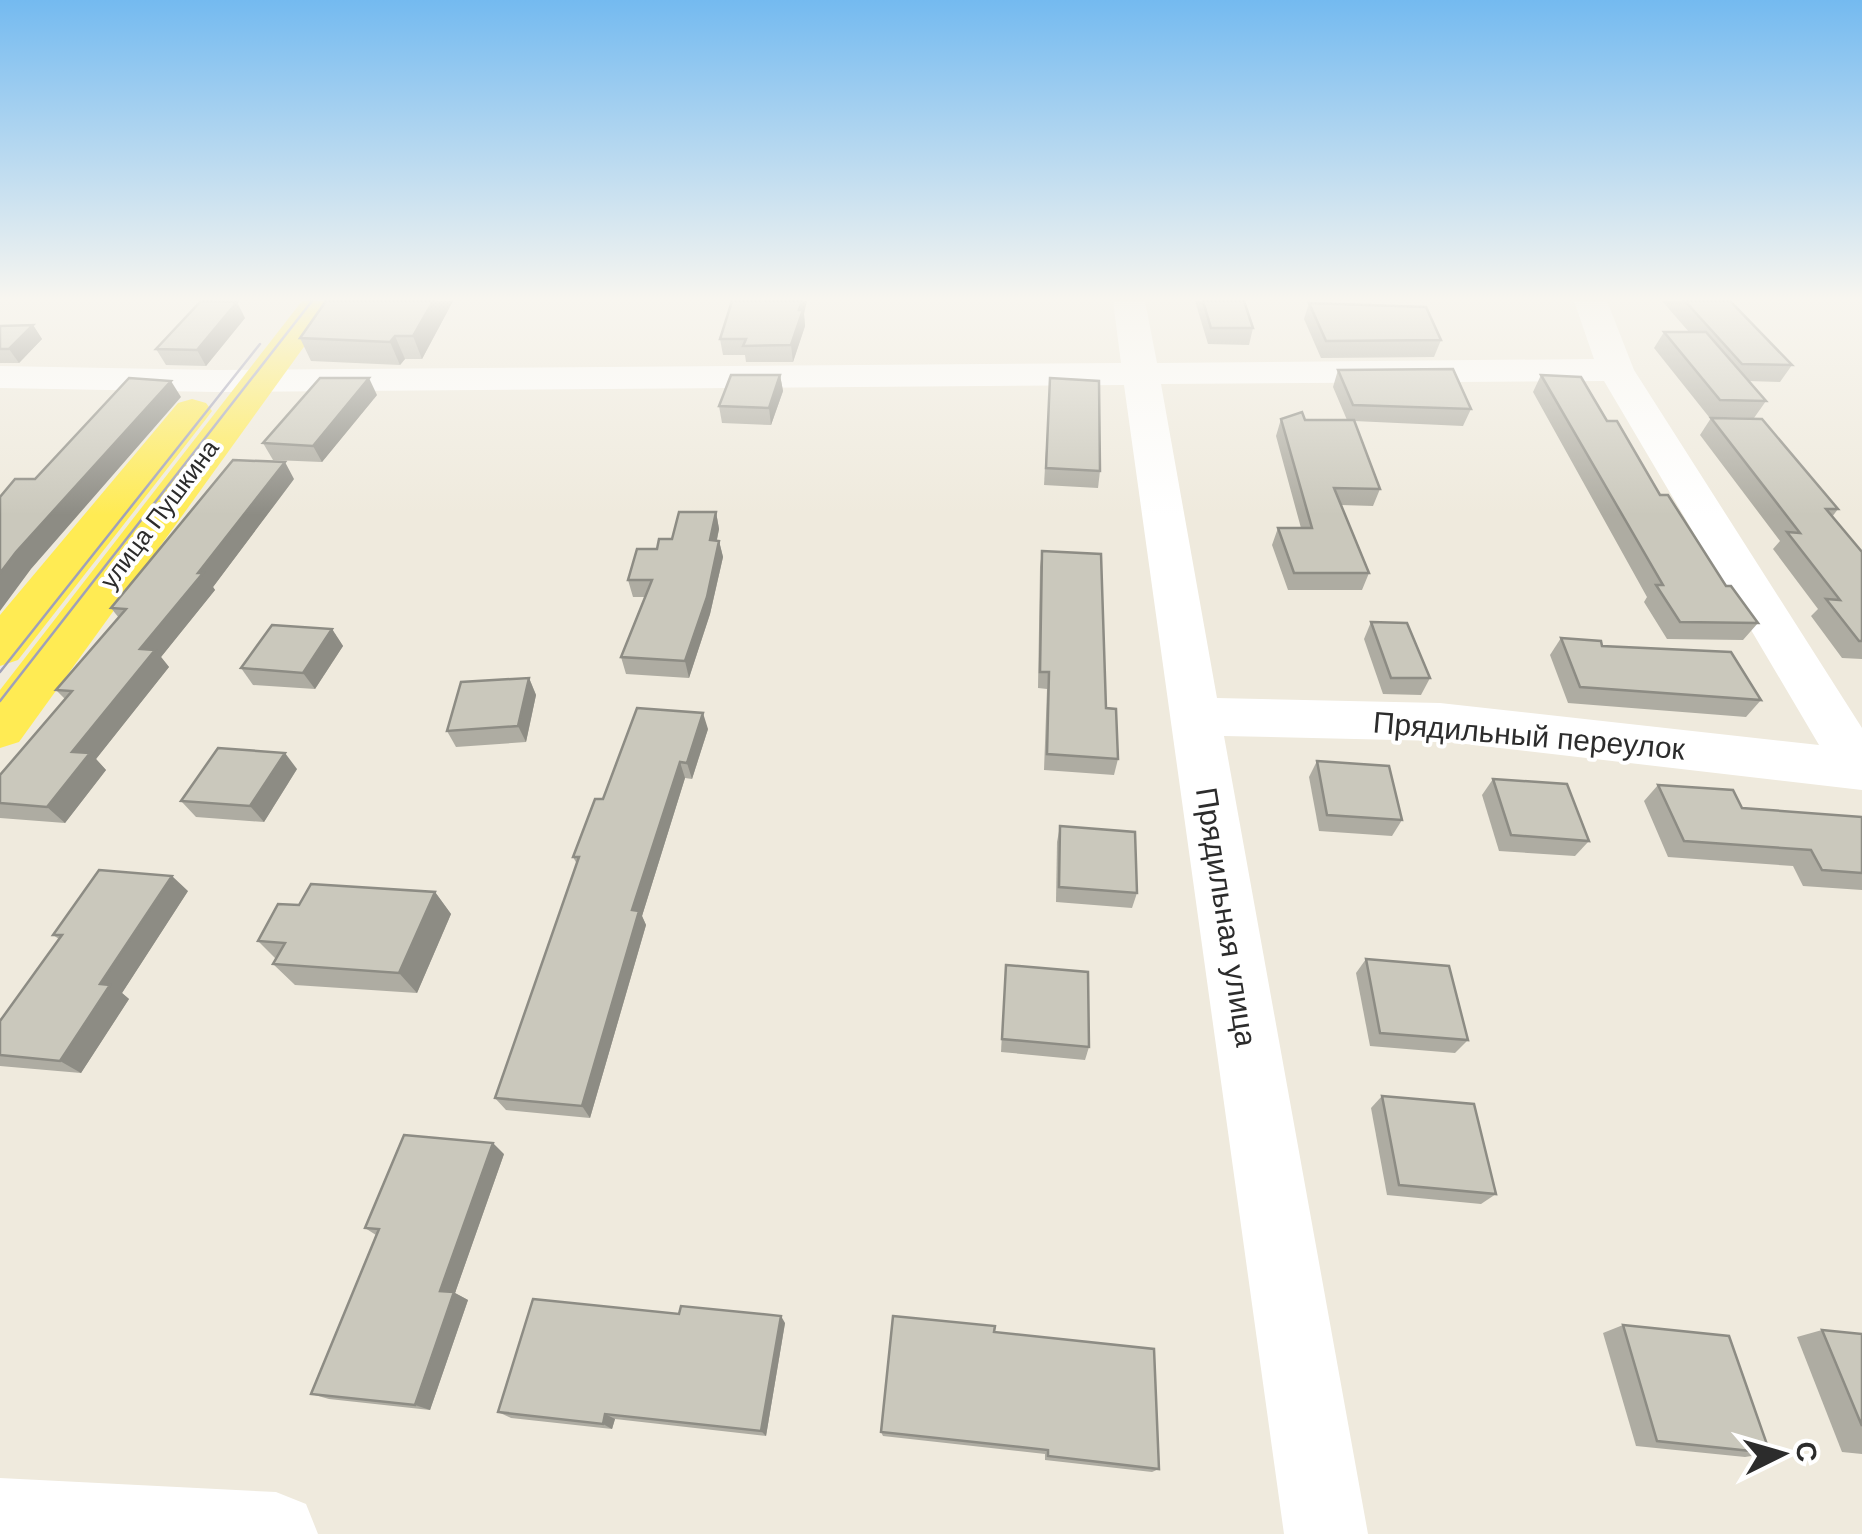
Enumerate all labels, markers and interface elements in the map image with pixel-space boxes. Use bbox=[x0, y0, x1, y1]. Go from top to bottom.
street label: улица Пушкина bbox=[94, 434, 224, 594]
street label: Прядильный переулок bbox=[1372, 705, 1687, 766]
street label: Прядильная улица bbox=[1190, 785, 1263, 1049]
north arrow bbox=[1732, 1404, 1832, 1504]
text: С bbox=[1790, 1440, 1823, 1463]

